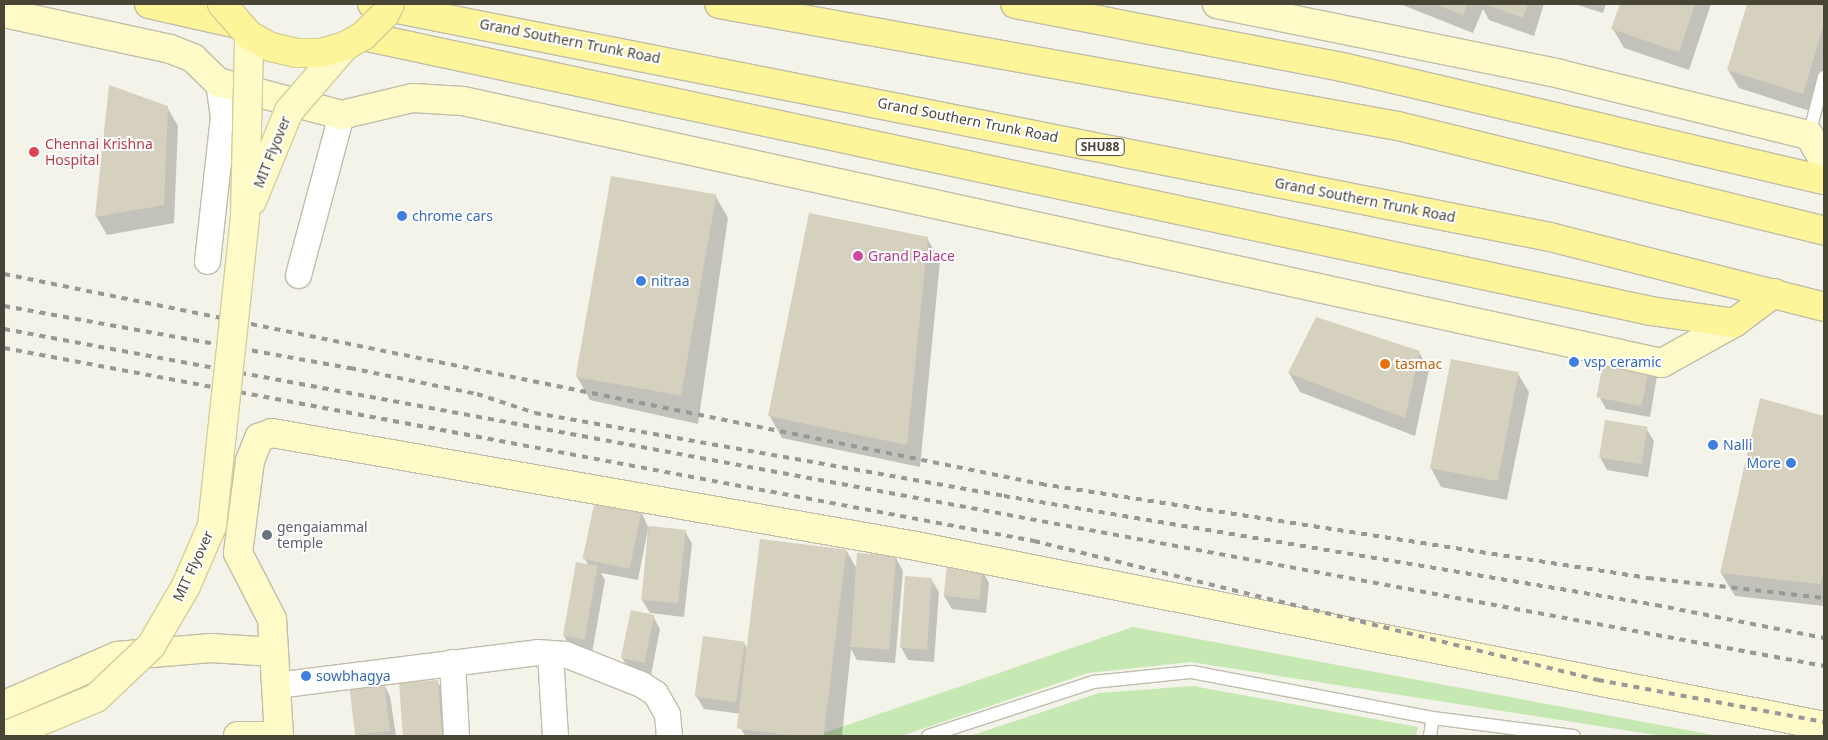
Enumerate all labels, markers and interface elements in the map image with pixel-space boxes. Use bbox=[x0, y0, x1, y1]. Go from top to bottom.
street label: Grand Southern Trunk Road bbox=[478, 15, 662, 67]
street label: Grand Southern Trunk Road bbox=[876, 94, 1060, 146]
street label: MIT Flyover bbox=[250, 114, 294, 190]
place label: Chennai Krishna Hospital bbox=[45, 136, 153, 168]
road number: SHU88 bbox=[1075, 138, 1125, 156]
marker: Chennai Krishna Hospital bbox=[27, 145, 41, 159]
street label: Grand Southern Trunk Road bbox=[1273, 174, 1457, 226]
place label: chrome cars bbox=[412, 208, 493, 224]
marker: chrome cars bbox=[396, 210, 408, 222]
place label: Grand Palace bbox=[868, 248, 955, 264]
marker: Grand Palace bbox=[852, 250, 864, 262]
place label: nitraa bbox=[651, 273, 690, 289]
marker: nitraa bbox=[635, 275, 647, 287]
place label: vsp ceramic bbox=[1584, 354, 1661, 370]
place label: tasmac bbox=[1395, 356, 1442, 372]
marker: vsp ceramic bbox=[1568, 356, 1580, 368]
marker: tasmac bbox=[1379, 358, 1391, 370]
place label: Nalli bbox=[1723, 437, 1752, 453]
marker: Nalli bbox=[1707, 439, 1719, 451]
place label: More bbox=[1746, 455, 1781, 471]
marker: More bbox=[1785, 457, 1797, 469]
place label: gengaiammal temple bbox=[277, 519, 368, 552]
street label: MIT Flyover bbox=[169, 528, 217, 604]
marker: gengaiammal temple bbox=[261, 529, 273, 541]
place label: sowbhagya bbox=[316, 668, 391, 684]
marker: sowbhagya bbox=[300, 670, 312, 682]

